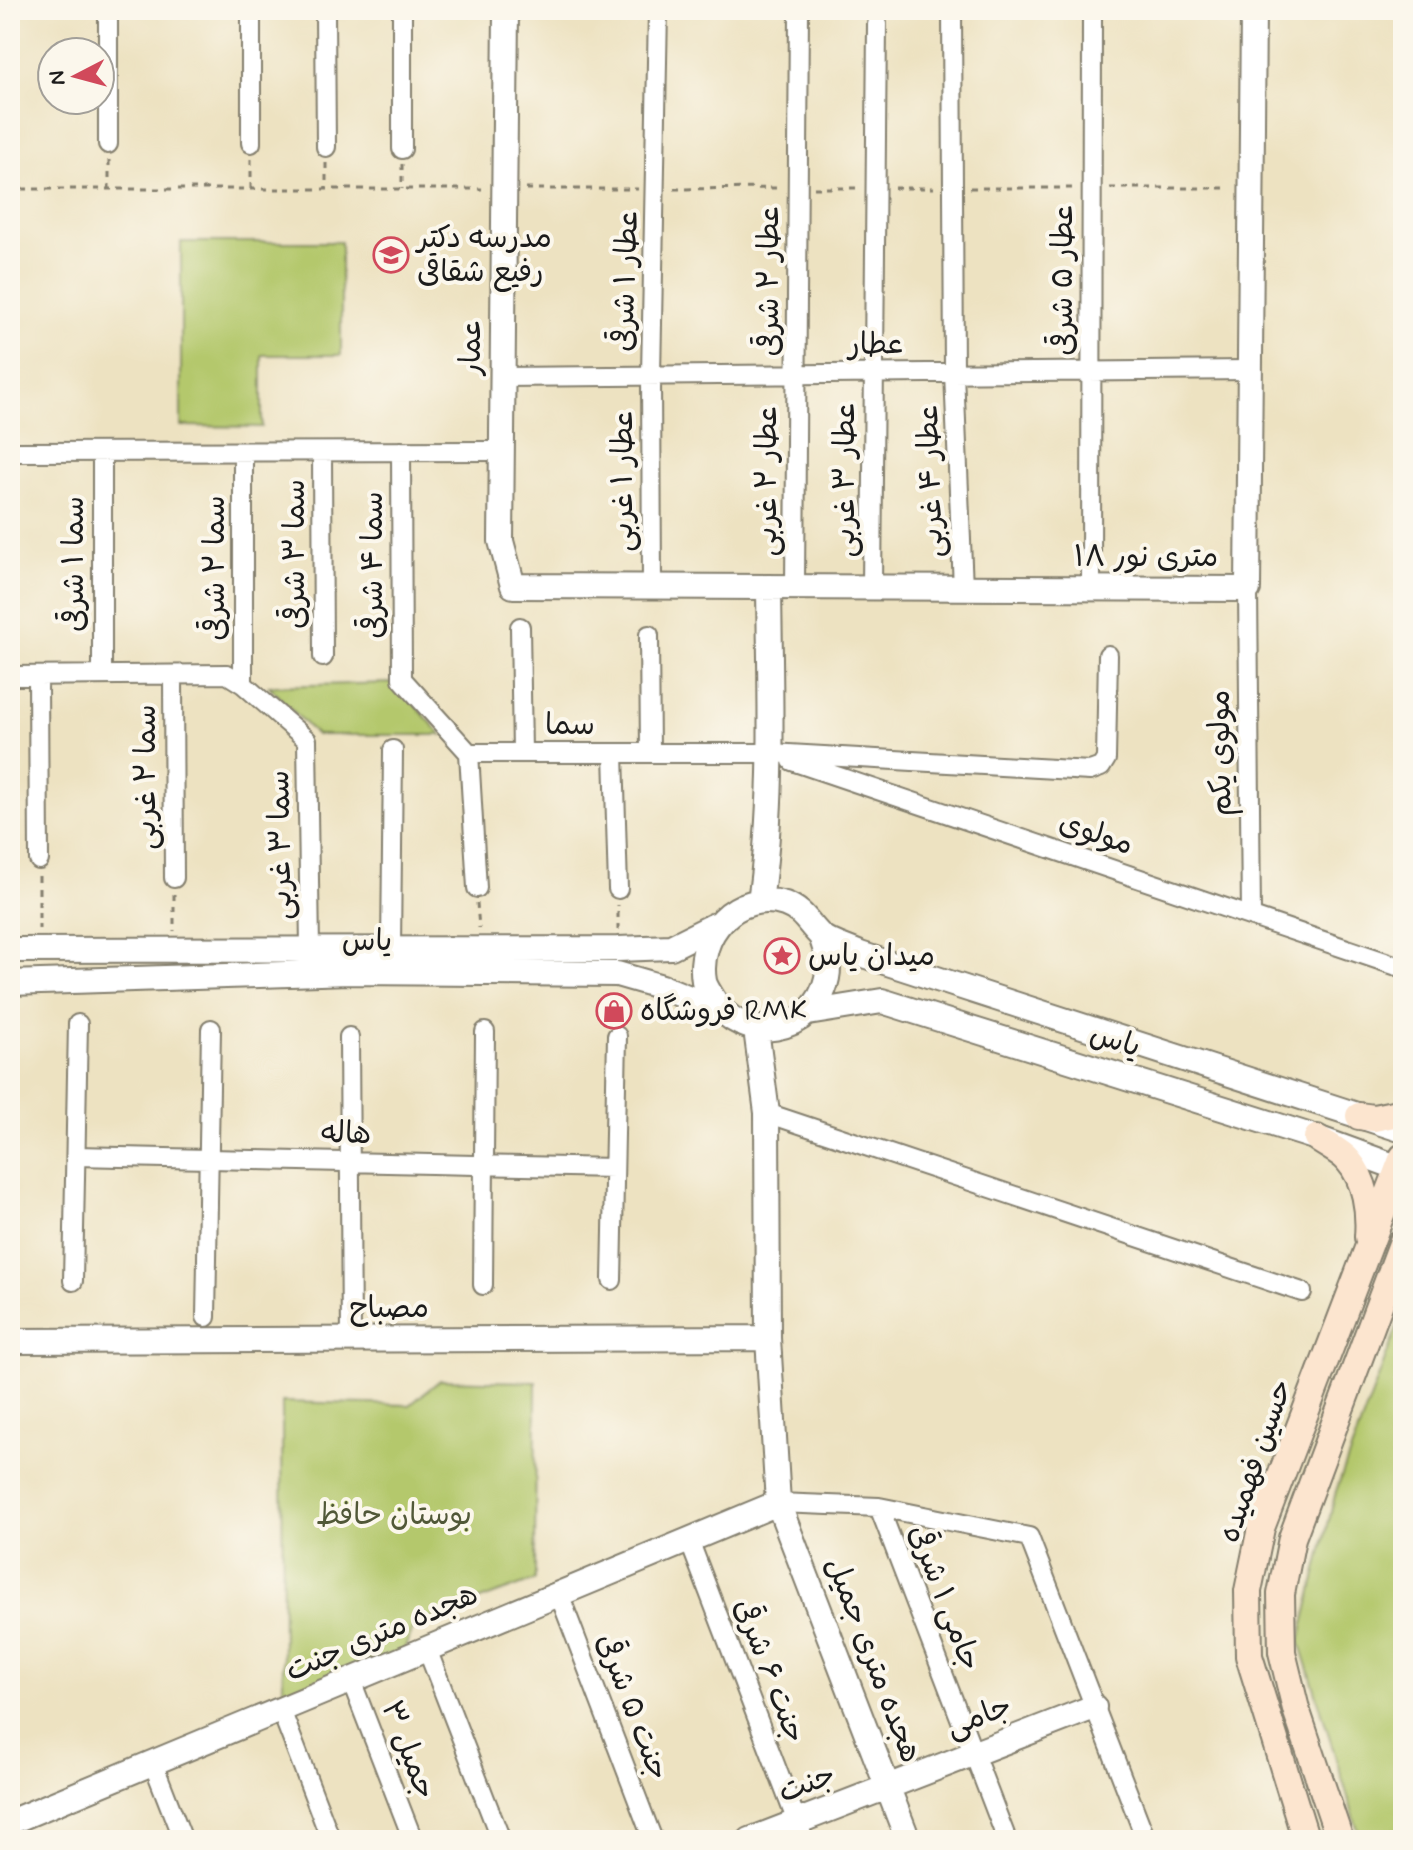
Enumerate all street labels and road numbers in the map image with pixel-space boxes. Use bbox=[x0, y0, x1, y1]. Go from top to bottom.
street label: عطار ۵ شرقی bbox=[1044, 204, 1083, 356]
street label: عطار ۲ شرقی bbox=[750, 206, 789, 356]
street label: عطار ۱ شرقی bbox=[604, 210, 648, 352]
street label: عمار bbox=[452, 318, 491, 377]
street label: عطار bbox=[845, 325, 904, 365]
street label: عطار ۳ غربی bbox=[826, 402, 865, 558]
street label: عطار ۴ غربی bbox=[909, 404, 953, 558]
street label: عطار ۲ غربی bbox=[748, 406, 787, 556]
street label: عطار ۱ غربی bbox=[604, 410, 643, 552]
street label: سما ۳ شرقی bbox=[276, 479, 315, 629]
street label: سما ۴ شرقی bbox=[354, 491, 393, 639]
street label: سما ۲ شرقی bbox=[196, 495, 235, 641]
street label: سما ۱ شرقی bbox=[55, 496, 94, 632]
street label: ۱۸ متری نور bbox=[1074, 538, 1218, 577]
street label: مولوی یکم bbox=[1200, 689, 1243, 817]
street label: سما ۲ غربی bbox=[127, 704, 166, 850]
street label: سما bbox=[545, 706, 595, 745]
street label: سما ۳ غربی bbox=[260, 770, 302, 920]
street label: مولوی bbox=[1054, 803, 1138, 865]
street label: یاس bbox=[342, 922, 392, 961]
street label: یاس bbox=[1085, 1015, 1145, 1067]
street label: هاله bbox=[320, 1114, 372, 1154]
street label: مصباح bbox=[349, 1289, 429, 1328]
street label: حسین فهمیده bbox=[1210, 1374, 1302, 1548]
street label: جامی ۱ شرقی bbox=[898, 1520, 990, 1676]
street label: هجده متری جمیل bbox=[816, 1552, 930, 1768]
street label: هجده متری جنت bbox=[280, 1575, 484, 1691]
street label: جنت ۶ شرقی bbox=[724, 1593, 814, 1749]
street label: جنت ۵ شرقی bbox=[586, 1628, 678, 1786]
street label: جامی bbox=[941, 1687, 1017, 1747]
street label: جمیل ۳ bbox=[371, 1695, 445, 1805]
street label: جنت bbox=[773, 1755, 841, 1813]

